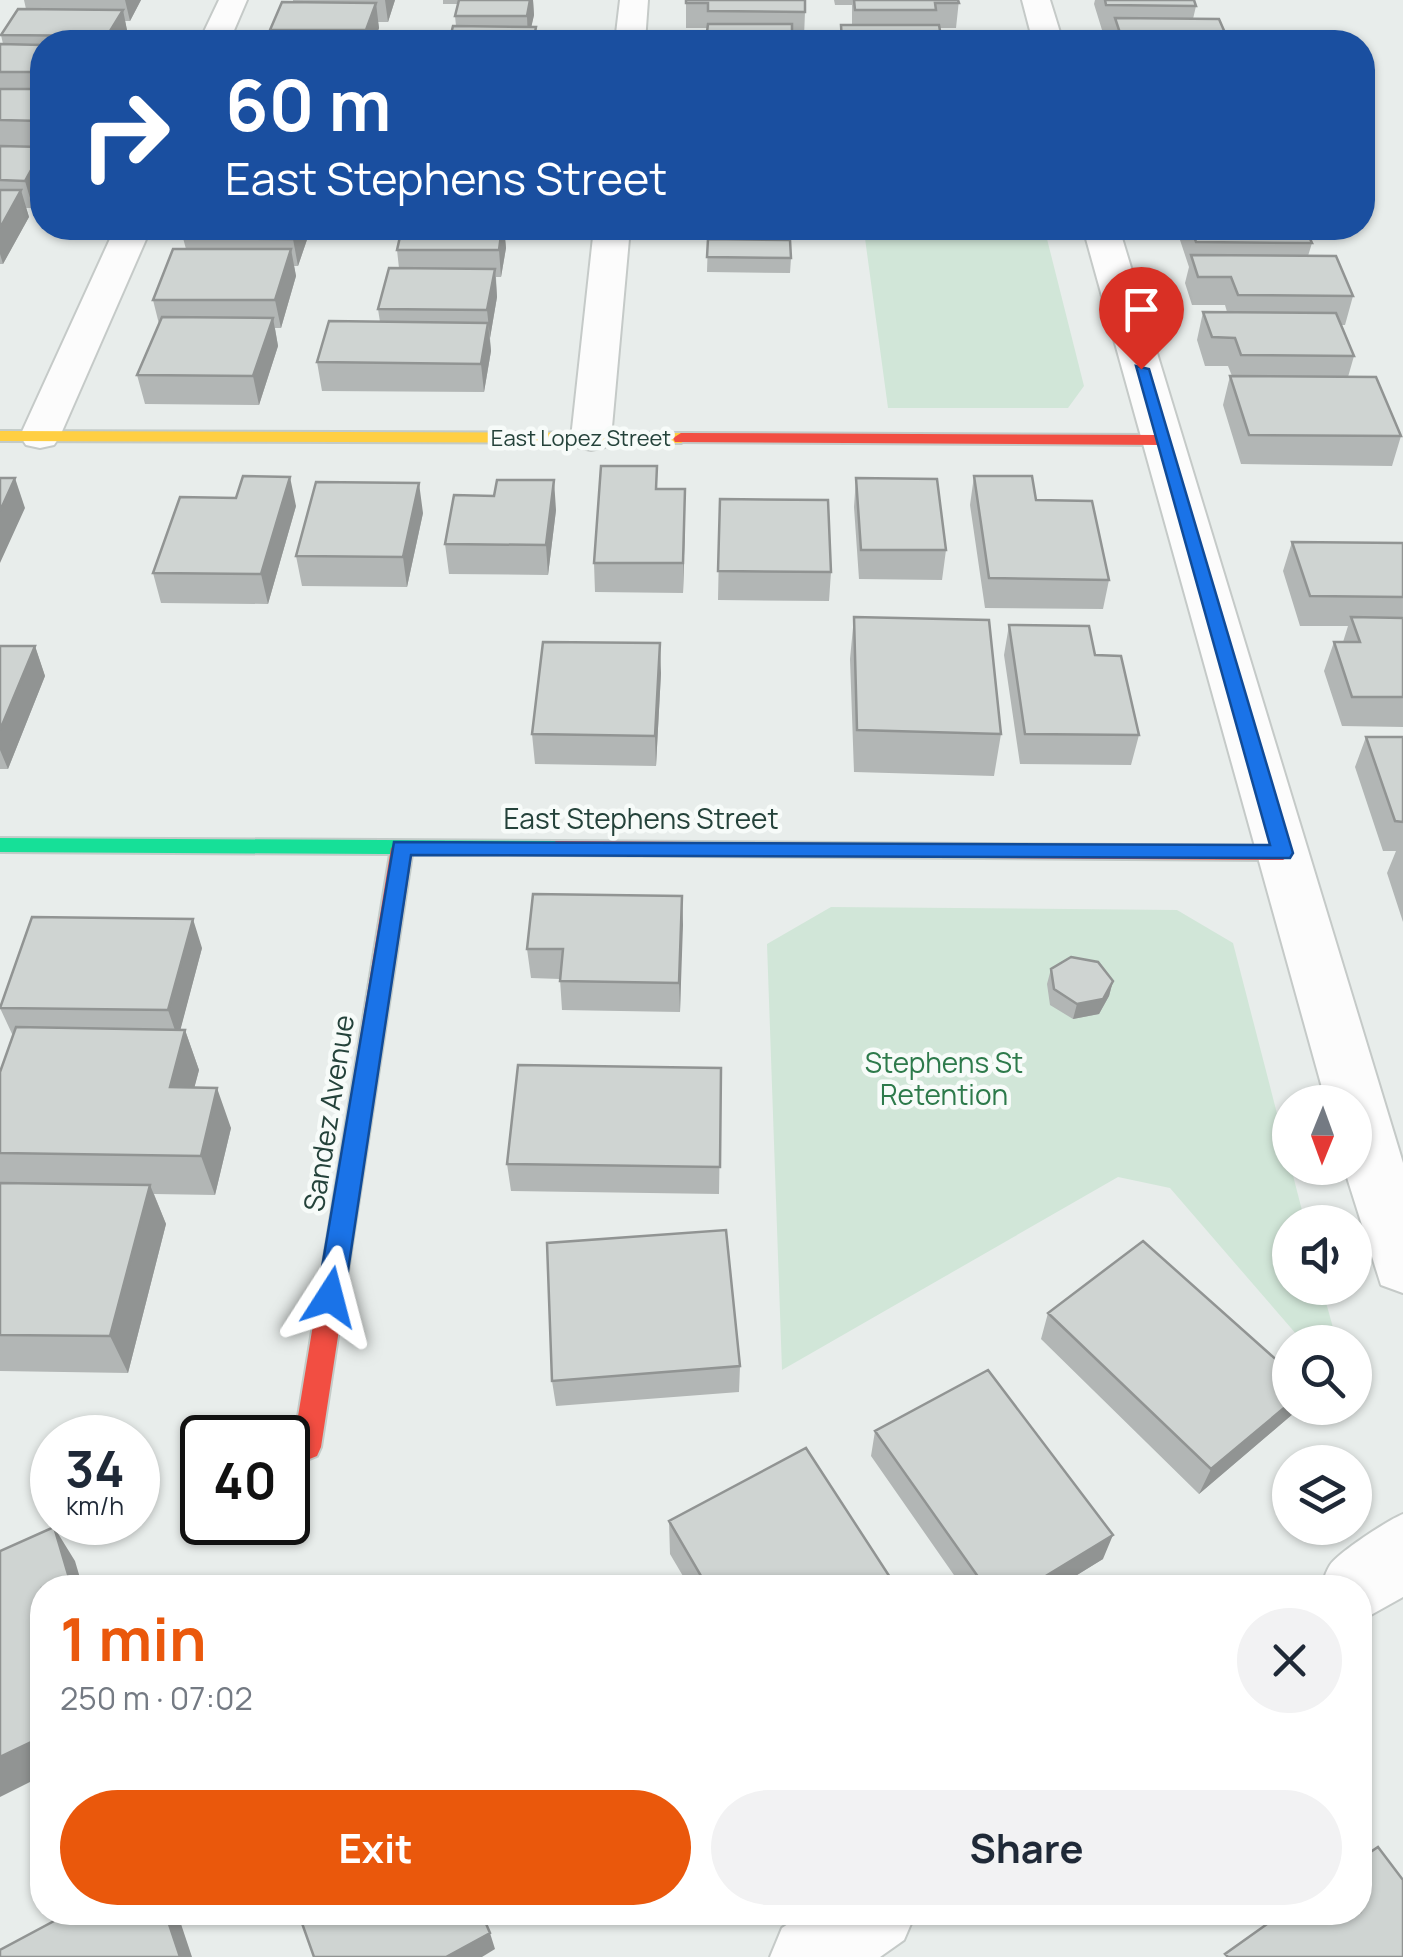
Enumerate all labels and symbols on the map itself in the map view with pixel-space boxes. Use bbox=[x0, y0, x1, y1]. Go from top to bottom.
pin bbox=[1099, 267, 1184, 370]
street label: East Lopez Street bbox=[491, 423, 671, 453]
street label: East Stephens Street bbox=[503, 799, 779, 837]
street label: Sandez Avenue bbox=[294, 1012, 362, 1214]
park label: Stephens St Retention bbox=[865, 1043, 1023, 1113]
north arrow bbox=[1272, 1085, 1372, 1185]
position arrow bbox=[278, 1245, 382, 1349]
speed limit sign: 40 bbox=[180, 1415, 310, 1545]

